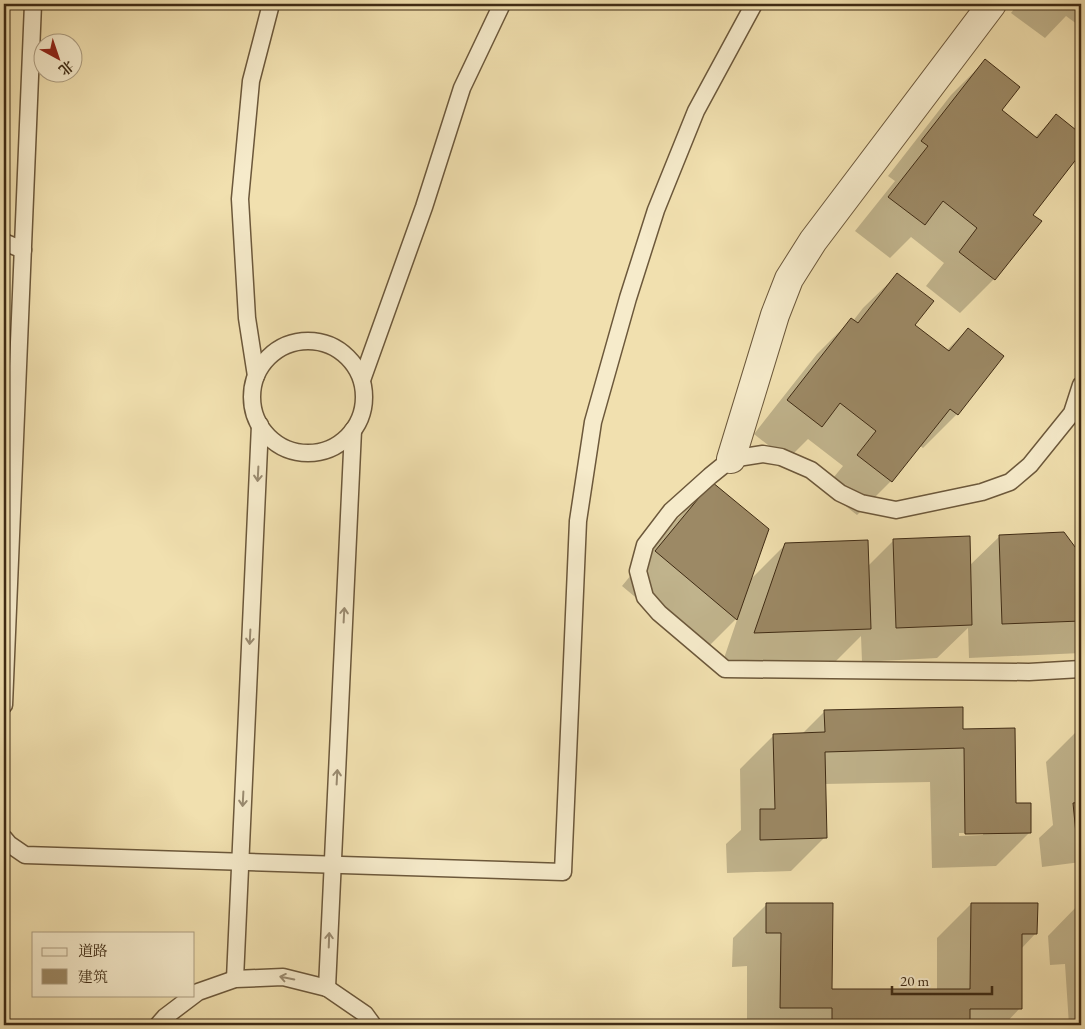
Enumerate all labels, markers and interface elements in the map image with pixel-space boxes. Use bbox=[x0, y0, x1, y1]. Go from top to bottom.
north arrow bbox=[32, 32, 82, 82]
text: 北 bbox=[55, 57, 78, 79]
one-way arrow bbox=[253, 466, 262, 482]
one-way arrow bbox=[340, 607, 349, 623]
one-way arrow bbox=[246, 628, 255, 644]
one-way arrow bbox=[332, 770, 341, 786]
one-way arrow bbox=[238, 791, 247, 807]
legend bbox=[32, 932, 195, 996]
one-way arrow bbox=[324, 932, 334, 948]
text: 道路 bbox=[78, 941, 108, 960]
scale bar bbox=[892, 964, 992, 996]
text: 建筑 bbox=[78, 967, 108, 986]
text: 20 m bbox=[900, 971, 929, 990]
one-way arrow bbox=[279, 973, 295, 983]

